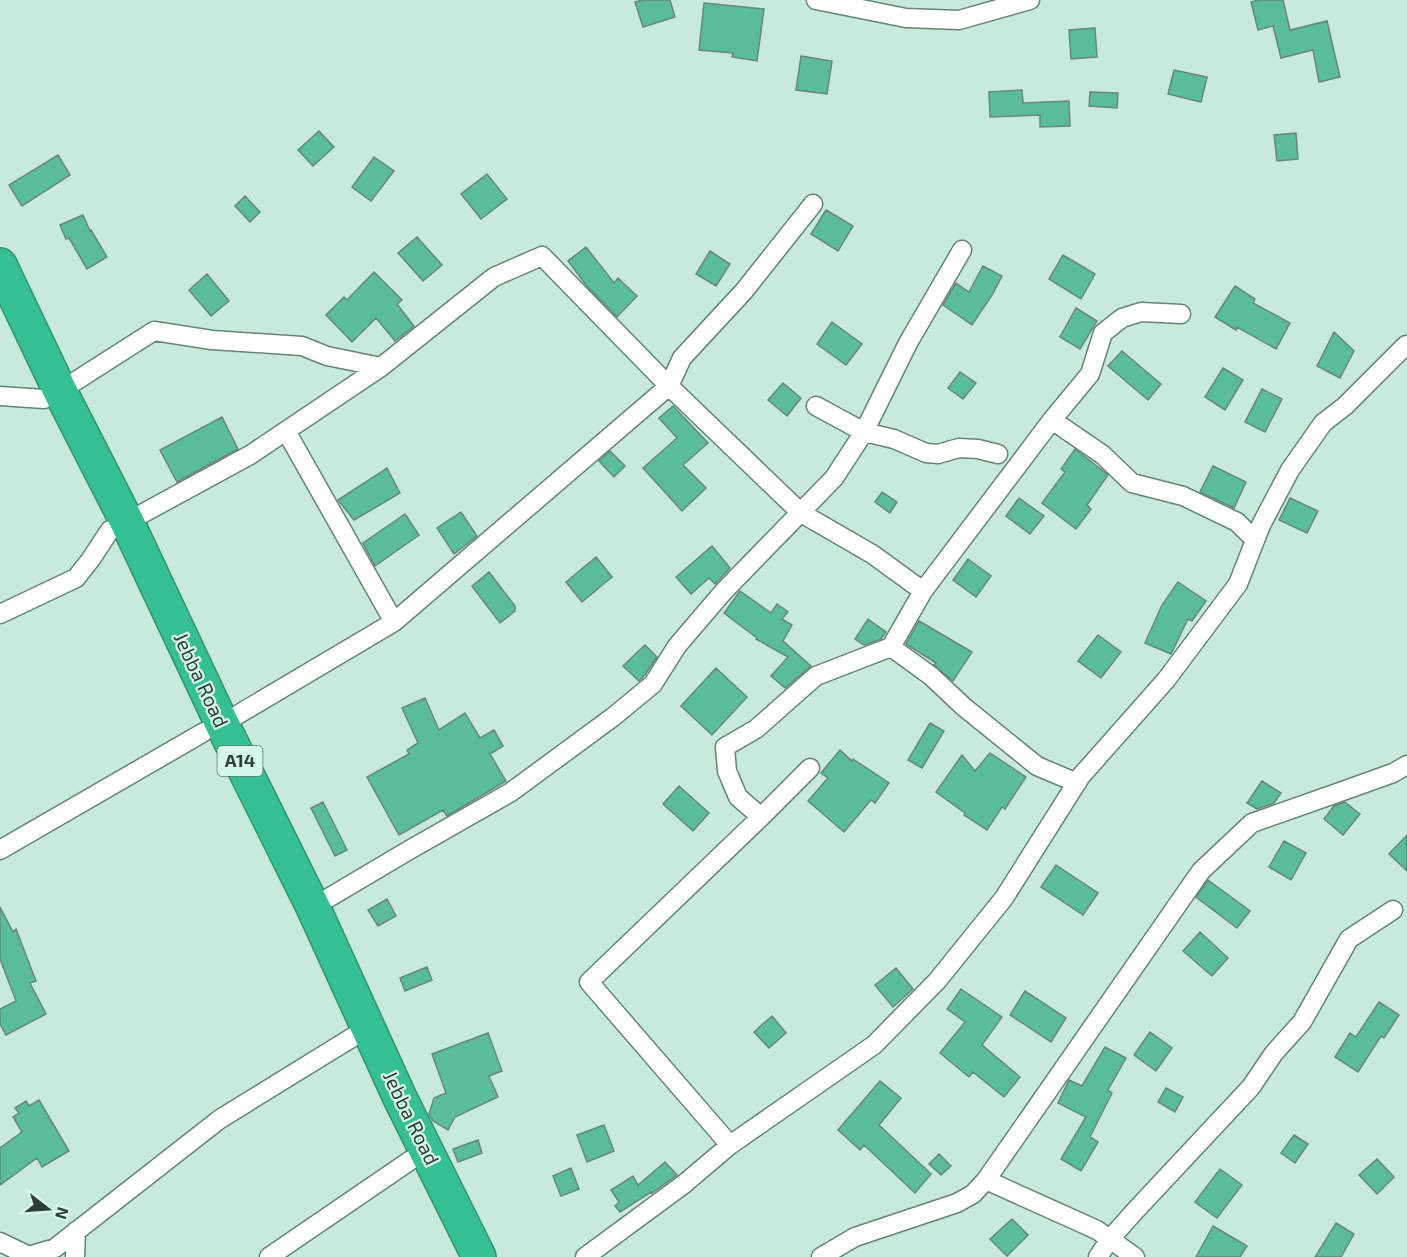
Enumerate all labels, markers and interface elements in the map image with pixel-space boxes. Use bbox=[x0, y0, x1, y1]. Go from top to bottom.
street label: Jebba Road bbox=[170, 628, 234, 731]
road number: A14 bbox=[218, 746, 262, 776]
street label: Jebba Road bbox=[379, 1067, 445, 1169]
north arrow bbox=[18, 1179, 78, 1239]
text: N bbox=[52, 1205, 74, 1222]

